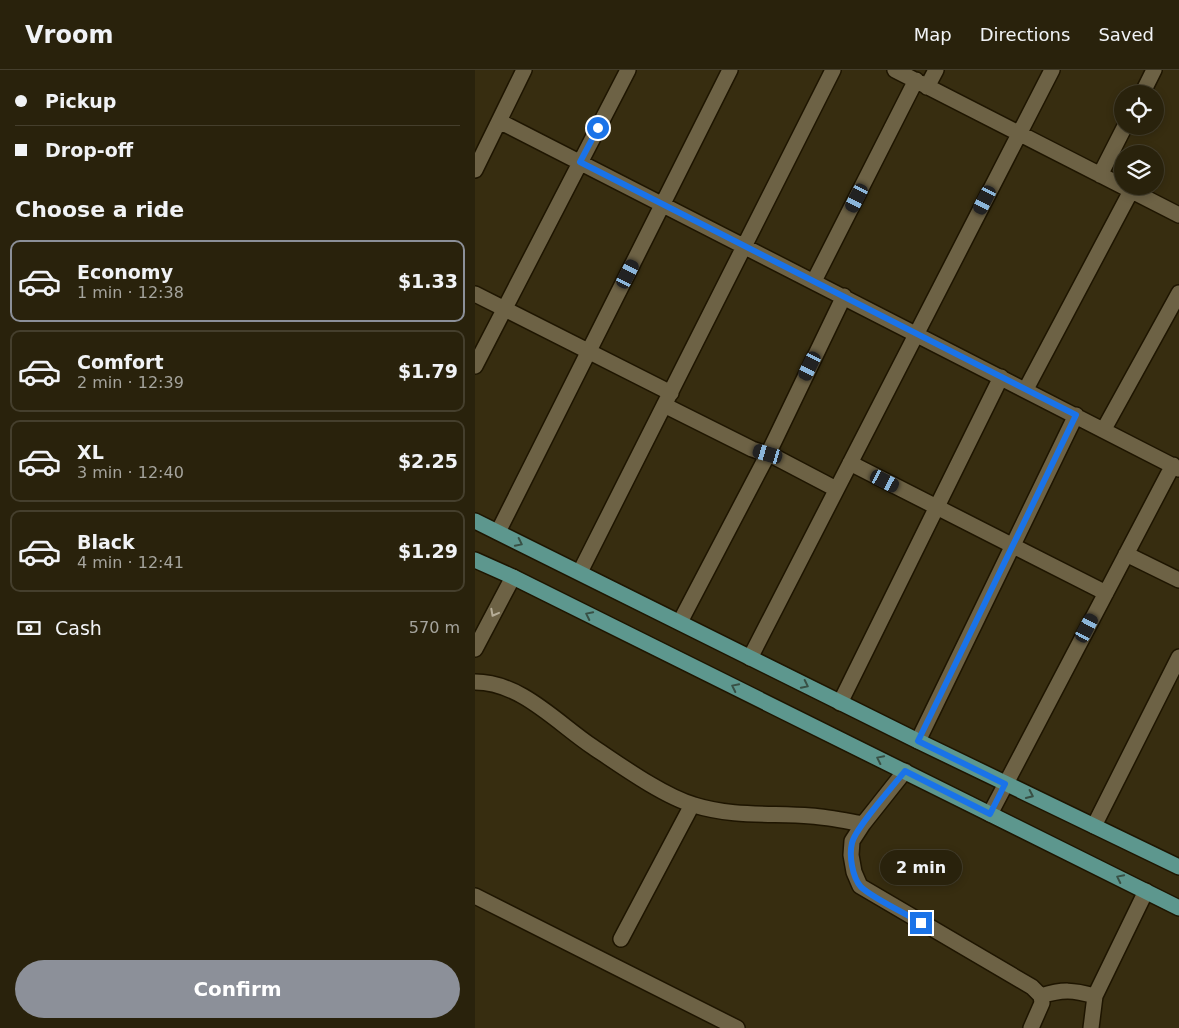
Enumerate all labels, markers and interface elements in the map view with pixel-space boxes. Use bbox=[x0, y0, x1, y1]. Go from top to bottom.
text: Vroom bbox=[25, 21, 113, 49]
text: Map bbox=[914, 24, 952, 45]
text: Directions bbox=[980, 24, 1070, 45]
text: Saved bbox=[1098, 24, 1154, 45]
map controls bbox=[1114, 85, 1164, 195]
button: locate bbox=[1114, 85, 1164, 135]
text: Pickup bbox=[45, 90, 116, 112]
route start bbox=[587, 117, 609, 139]
text: Drop-off bbox=[45, 139, 133, 161]
button: layers bbox=[1114, 145, 1164, 195]
car bbox=[843, 181, 870, 215]
car bbox=[971, 183, 998, 217]
text: Choose a ride bbox=[15, 197, 184, 222]
car bbox=[614, 257, 641, 291]
icon: car bbox=[17, 259, 62, 304]
text: Economy bbox=[77, 261, 173, 283]
text: $1.33 bbox=[398, 270, 458, 292]
text: 1 min · 12:38 bbox=[77, 283, 184, 302]
icon: car bbox=[17, 349, 62, 394]
car bbox=[796, 349, 823, 383]
text: Comfort bbox=[77, 351, 164, 373]
text: $1.79 bbox=[398, 360, 458, 382]
text: 2 min · 12:39 bbox=[77, 373, 184, 392]
icon: car bbox=[17, 439, 62, 484]
text: XL bbox=[77, 441, 104, 463]
car bbox=[751, 443, 784, 465]
text: $2.25 bbox=[398, 450, 458, 472]
text: 3 min · 12:40 bbox=[77, 463, 184, 482]
car bbox=[868, 468, 901, 494]
icon: car bbox=[17, 529, 62, 574]
text: Black bbox=[77, 531, 135, 553]
one-way arrow bbox=[514, 536, 523, 547]
text: $1.29 bbox=[398, 540, 458, 562]
text: 4 min · 12:41 bbox=[77, 553, 184, 572]
one-way arrow bbox=[490, 608, 500, 617]
one-way arrow bbox=[585, 611, 594, 621]
car bbox=[1073, 611, 1100, 645]
icon: cash bbox=[15, 614, 43, 642]
text: Cash bbox=[55, 617, 102, 639]
text: 570 m bbox=[409, 618, 460, 637]
one-way arrow bbox=[800, 679, 809, 690]
one-way arrow bbox=[731, 683, 740, 693]
one-way arrow bbox=[876, 755, 885, 765]
one-way arrow bbox=[1025, 789, 1034, 800]
callout: 2 min bbox=[880, 850, 962, 886]
text: 2 min bbox=[896, 858, 946, 877]
one-way arrow bbox=[1116, 874, 1125, 884]
route end bbox=[910, 912, 932, 934]
button: Confirm bbox=[15, 960, 460, 1018]

